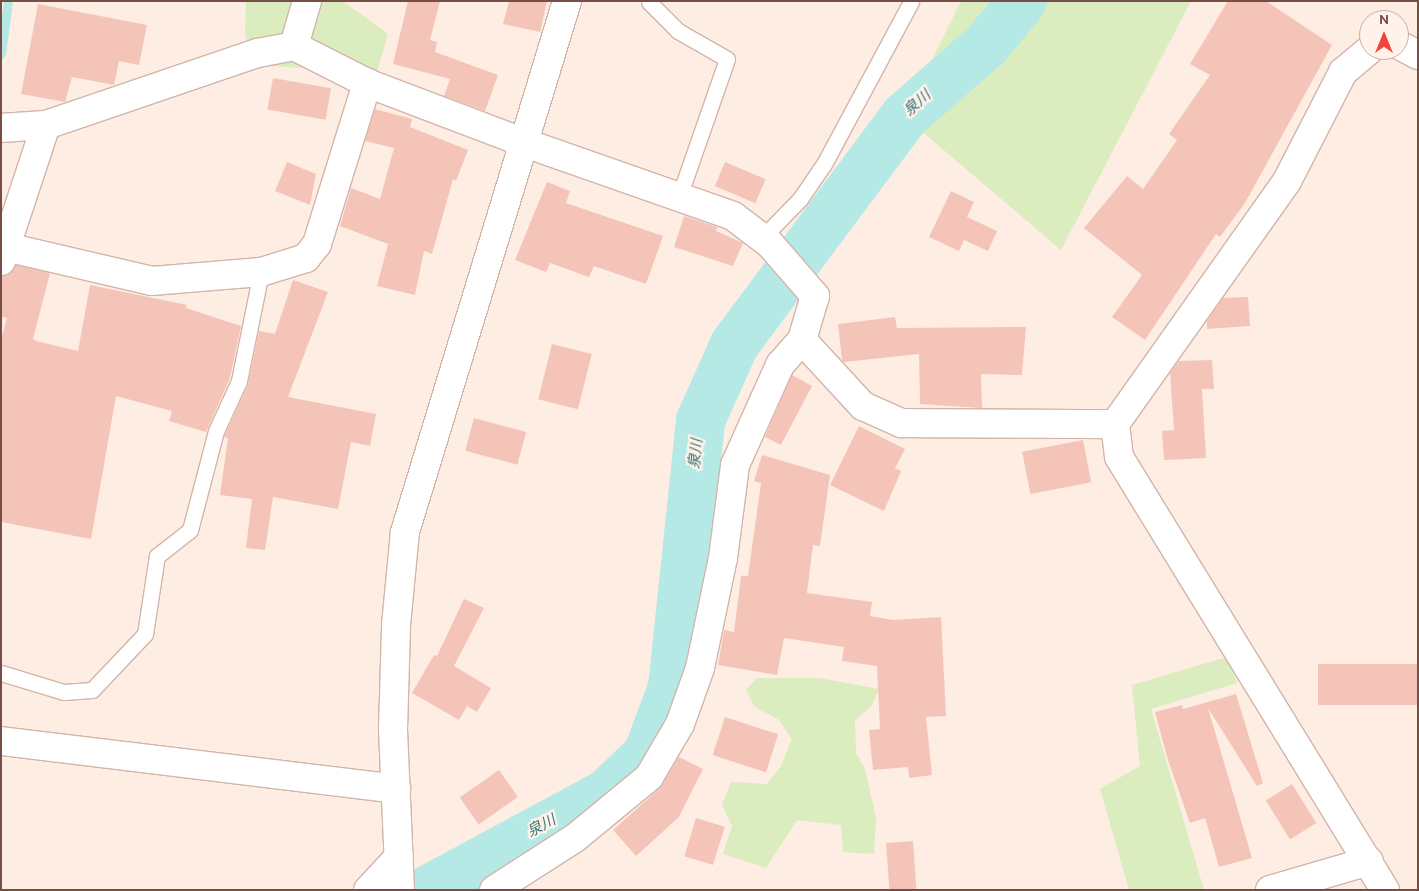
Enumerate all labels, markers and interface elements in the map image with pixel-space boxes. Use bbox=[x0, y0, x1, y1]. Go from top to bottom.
north arrow bbox=[1359, 10, 1409, 60]
text: N bbox=[1379, 12, 1389, 29]
water label: 泉川 bbox=[901, 87, 935, 121]
water label: 泉川 bbox=[686, 438, 708, 470]
water label: 泉川 bbox=[525, 812, 559, 842]

